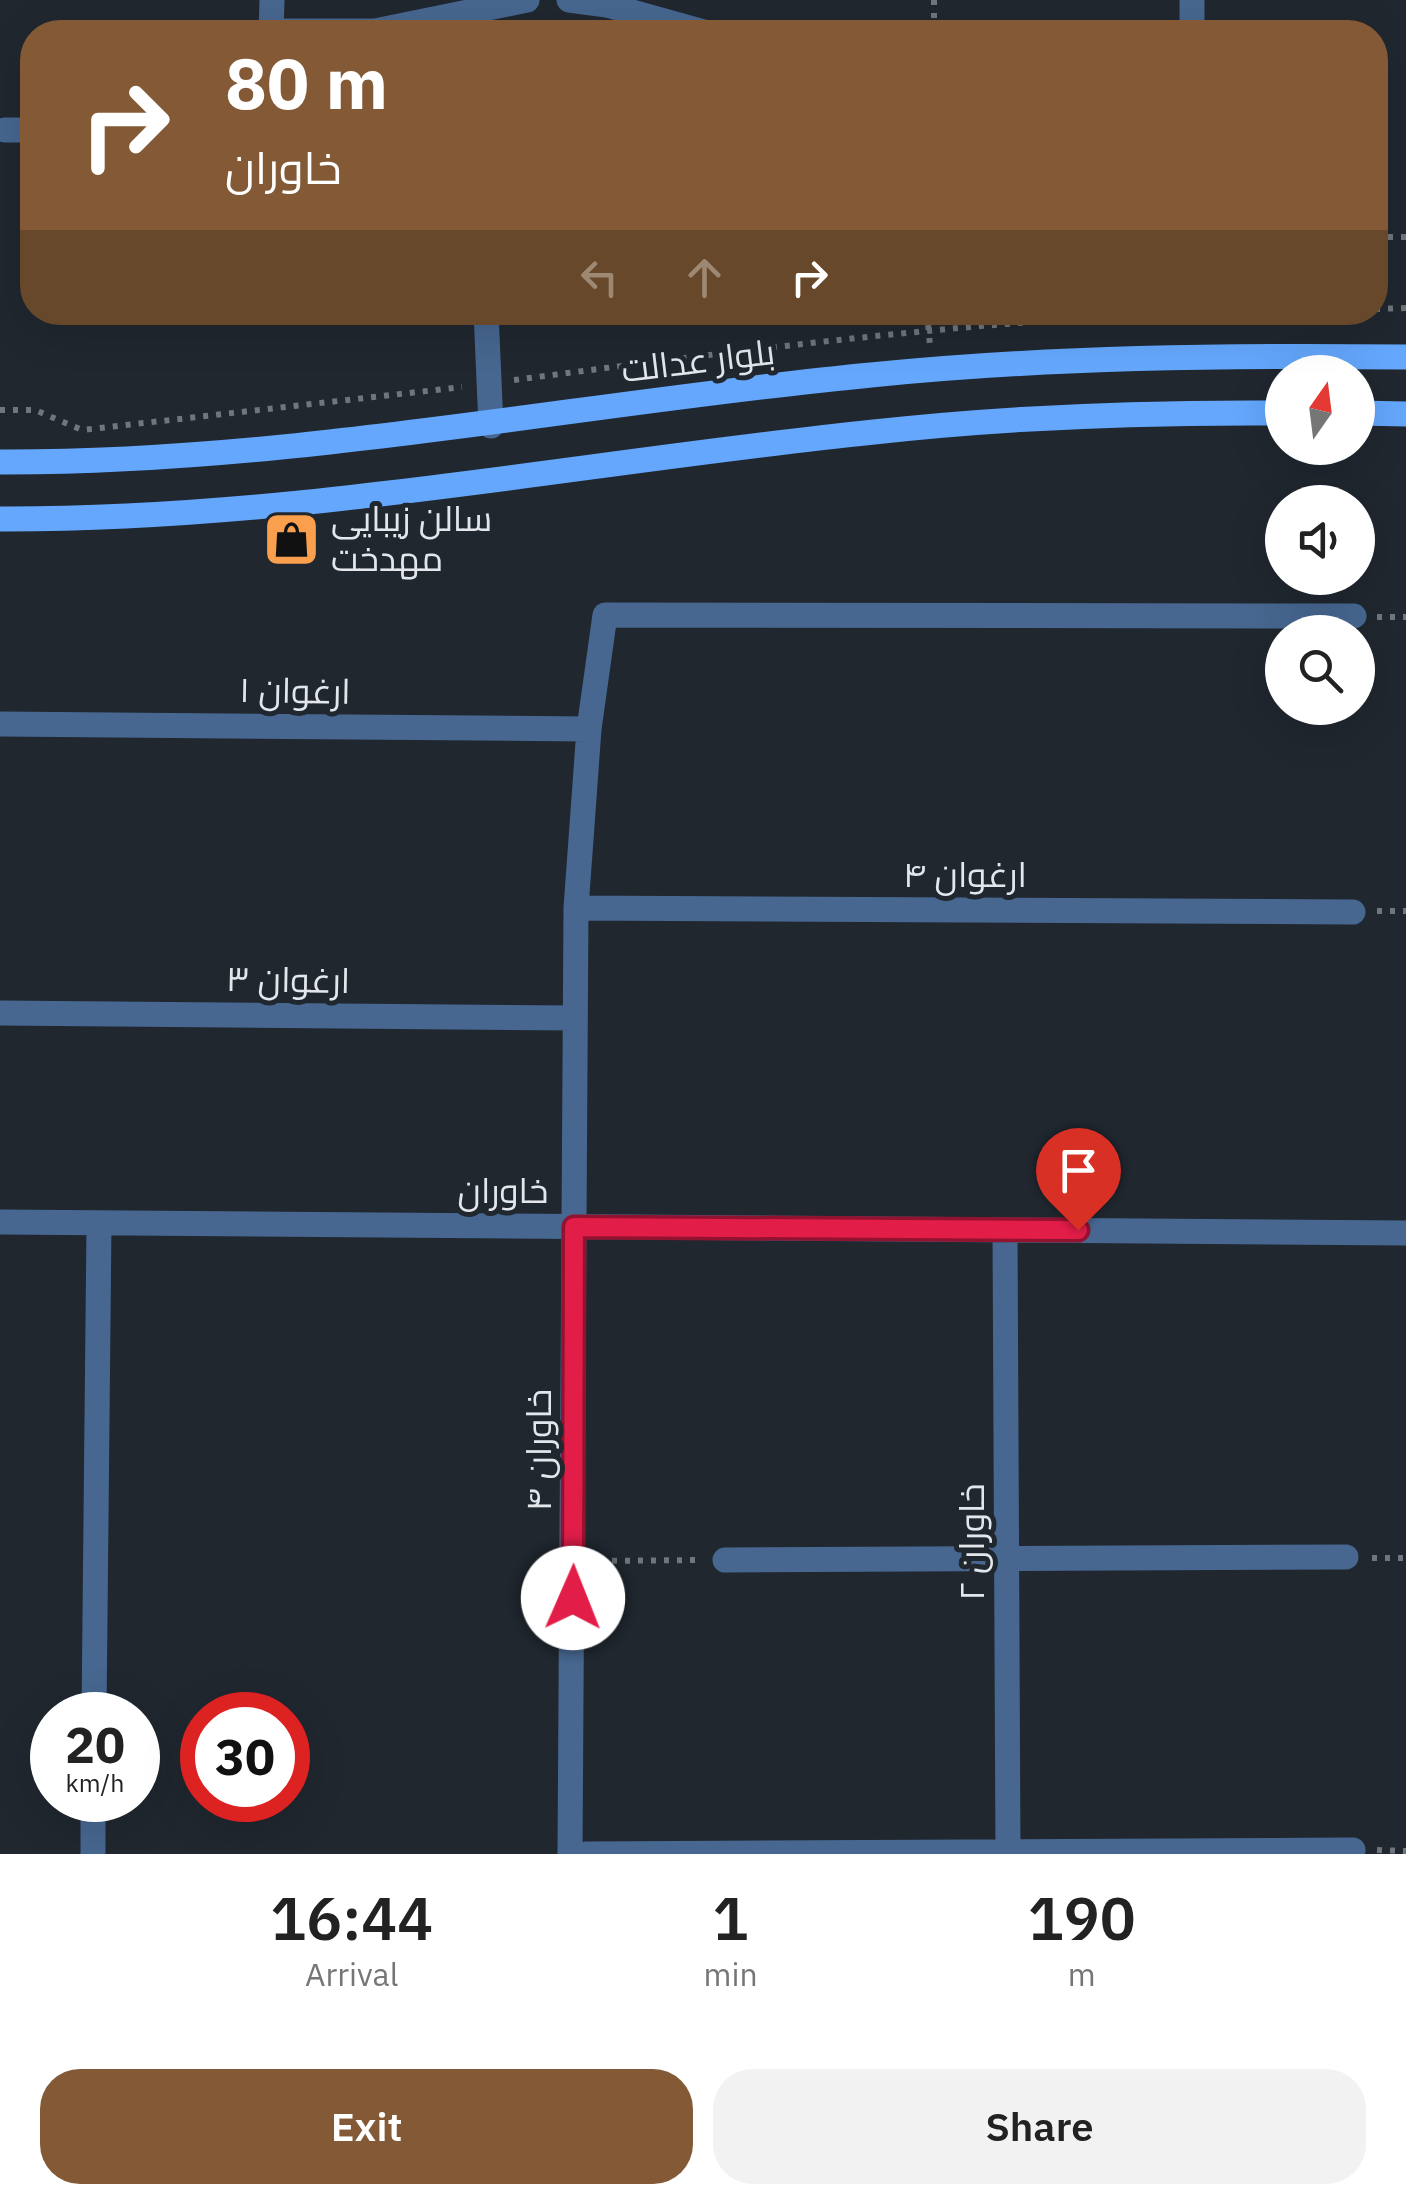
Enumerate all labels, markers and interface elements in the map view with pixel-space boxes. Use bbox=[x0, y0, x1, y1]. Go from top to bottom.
text: 80 m bbox=[225, 37, 388, 128]
icon: right bbox=[60, 60, 190, 190]
text: خاوران bbox=[225, 138, 342, 196]
icon: left bbox=[572, 250, 627, 305]
icon: ahead bbox=[677, 250, 732, 305]
icon: right bbox=[782, 250, 837, 305]
street label: بلوار عدالت bbox=[619, 328, 777, 392]
north arrow bbox=[1265, 355, 1375, 465]
map controls bbox=[1265, 355, 1375, 725]
button: sound bbox=[1265, 485, 1375, 595]
place label: سالن زیبایی مهدخت bbox=[331, 495, 492, 581]
shop icon: سالن زیبایی مهدخت bbox=[262, 509, 322, 569]
button: search bbox=[1265, 615, 1375, 725]
street label: ارغوان ۱ bbox=[239, 666, 351, 714]
street label: ارغوان ۴ bbox=[903, 851, 1027, 897]
street label: ارغوان ۳ bbox=[226, 955, 351, 1003]
pin bbox=[1036, 1128, 1121, 1231]
icon: arrive bbox=[1051, 1143, 1106, 1198]
street label: خاوران bbox=[458, 1167, 548, 1213]
street label: خاوران ۴ bbox=[515, 1389, 561, 1511]
street label: خاوران ۲ bbox=[948, 1483, 994, 1601]
position arrow bbox=[521, 1546, 625, 1650]
speed limit sign: 30 bbox=[180, 1692, 310, 1822]
text: 20 bbox=[65, 1712, 125, 1777]
text: km/h bbox=[66, 1766, 124, 1799]
text: 16:44 bbox=[270, 1878, 433, 1957]
text: 1 bbox=[713, 1878, 749, 1957]
text: 190 bbox=[1028, 1878, 1136, 1957]
text: Arrival bbox=[305, 1953, 398, 1995]
text: min bbox=[703, 1953, 758, 1995]
text: m bbox=[1068, 1953, 1096, 1995]
button: Exit bbox=[40, 2069, 693, 2184]
button: Share bbox=[713, 2069, 1366, 2184]

